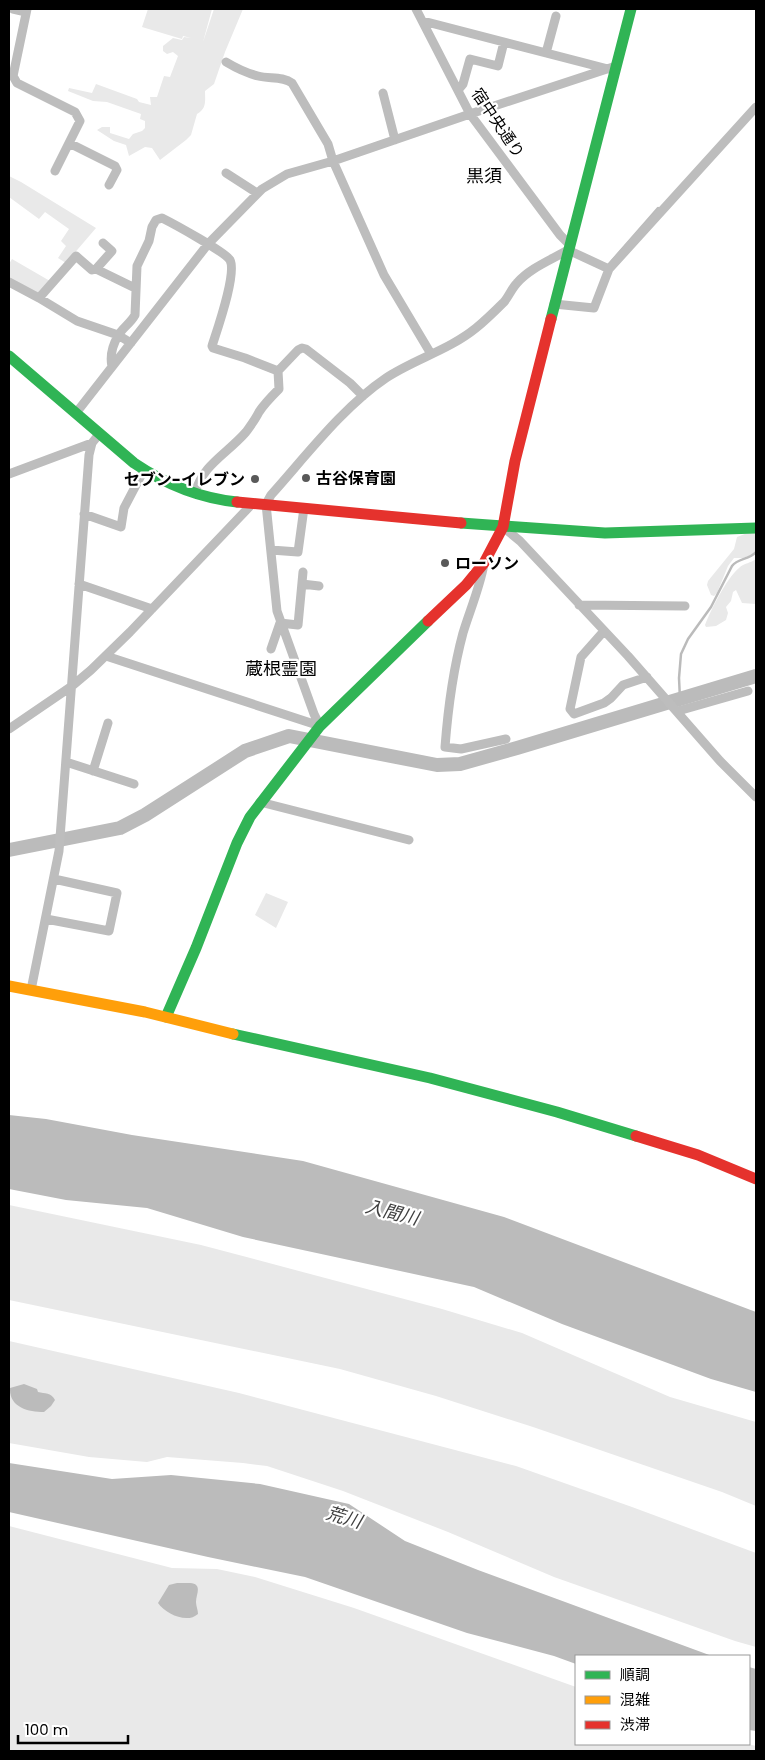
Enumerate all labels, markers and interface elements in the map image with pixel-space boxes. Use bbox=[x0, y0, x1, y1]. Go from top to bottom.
street label: 宿中央通り bbox=[466, 83, 530, 163]
district label: 黒須 bbox=[466, 163, 502, 188]
place label: 古谷保育園 bbox=[316, 467, 396, 490]
place label: セブン-イレブン bbox=[124, 468, 245, 491]
marker: 古谷保育園 bbox=[300, 472, 312, 484]
marker: セブン-イレブン bbox=[249, 473, 261, 485]
place label: ローソン bbox=[455, 552, 519, 575]
marker: ローソン bbox=[439, 557, 451, 569]
district label: 蔵根霊園 bbox=[245, 656, 317, 681]
water label: 入間川 bbox=[363, 1193, 423, 1231]
water label: 荒川 bbox=[323, 1500, 367, 1535]
legend bbox=[575, 1655, 750, 1745]
text: 順調 bbox=[620, 1664, 650, 1685]
text: 混雑 bbox=[620, 1689, 650, 1710]
scale bar bbox=[18, 1712, 128, 1744]
text: 渋滞 bbox=[620, 1714, 650, 1735]
text: 100 m bbox=[25, 1719, 68, 1740]

